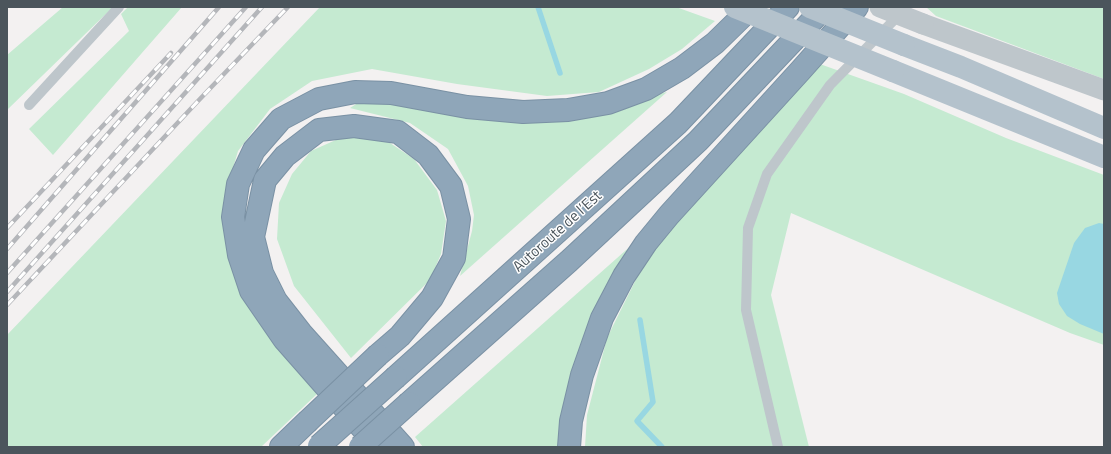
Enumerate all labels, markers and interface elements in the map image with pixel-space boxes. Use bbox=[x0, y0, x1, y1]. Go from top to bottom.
street label: Autoroute de l’Est bbox=[510, 187, 606, 277]

